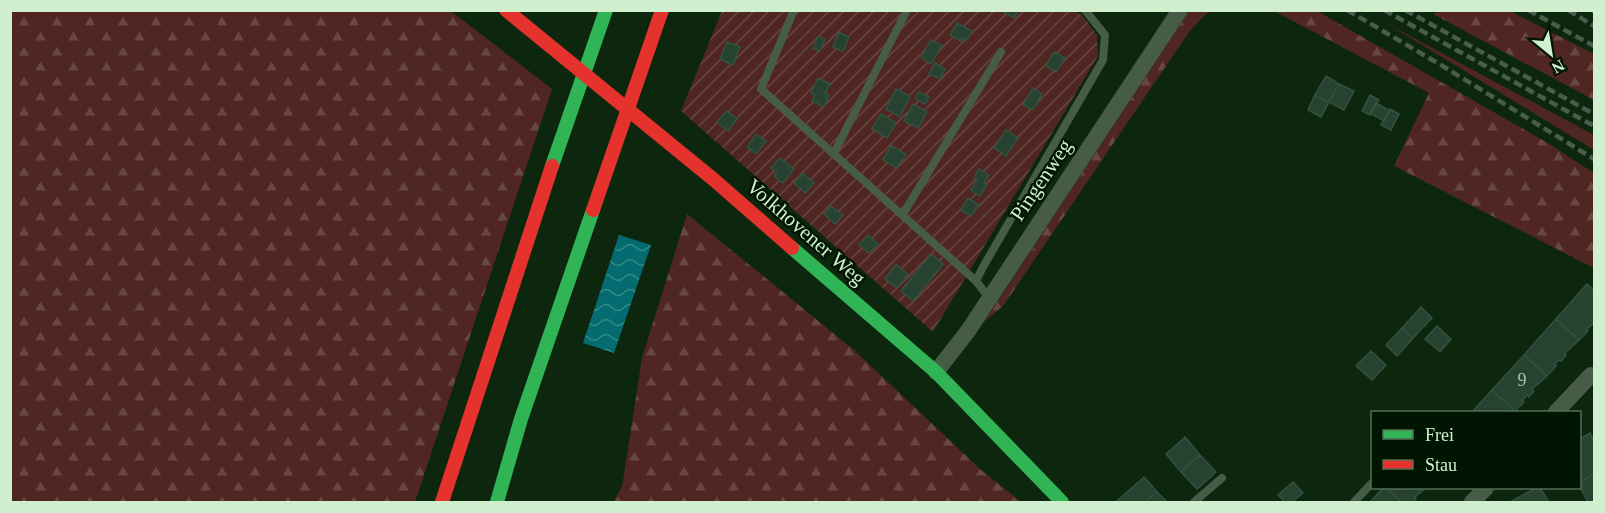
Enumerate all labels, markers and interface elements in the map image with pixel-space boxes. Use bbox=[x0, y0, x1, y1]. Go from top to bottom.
north arrow bbox=[1521, 24, 1581, 84]
text: N bbox=[1549, 56, 1568, 77]
street label: Pingenweg bbox=[1005, 134, 1077, 225]
street label: Volkhovener Weg bbox=[742, 174, 871, 291]
house number: 9 bbox=[1518, 370, 1527, 390]
legend bbox=[1371, 411, 1581, 489]
text: Frei bbox=[1425, 425, 1454, 445]
text: Stau bbox=[1425, 455, 1457, 475]

